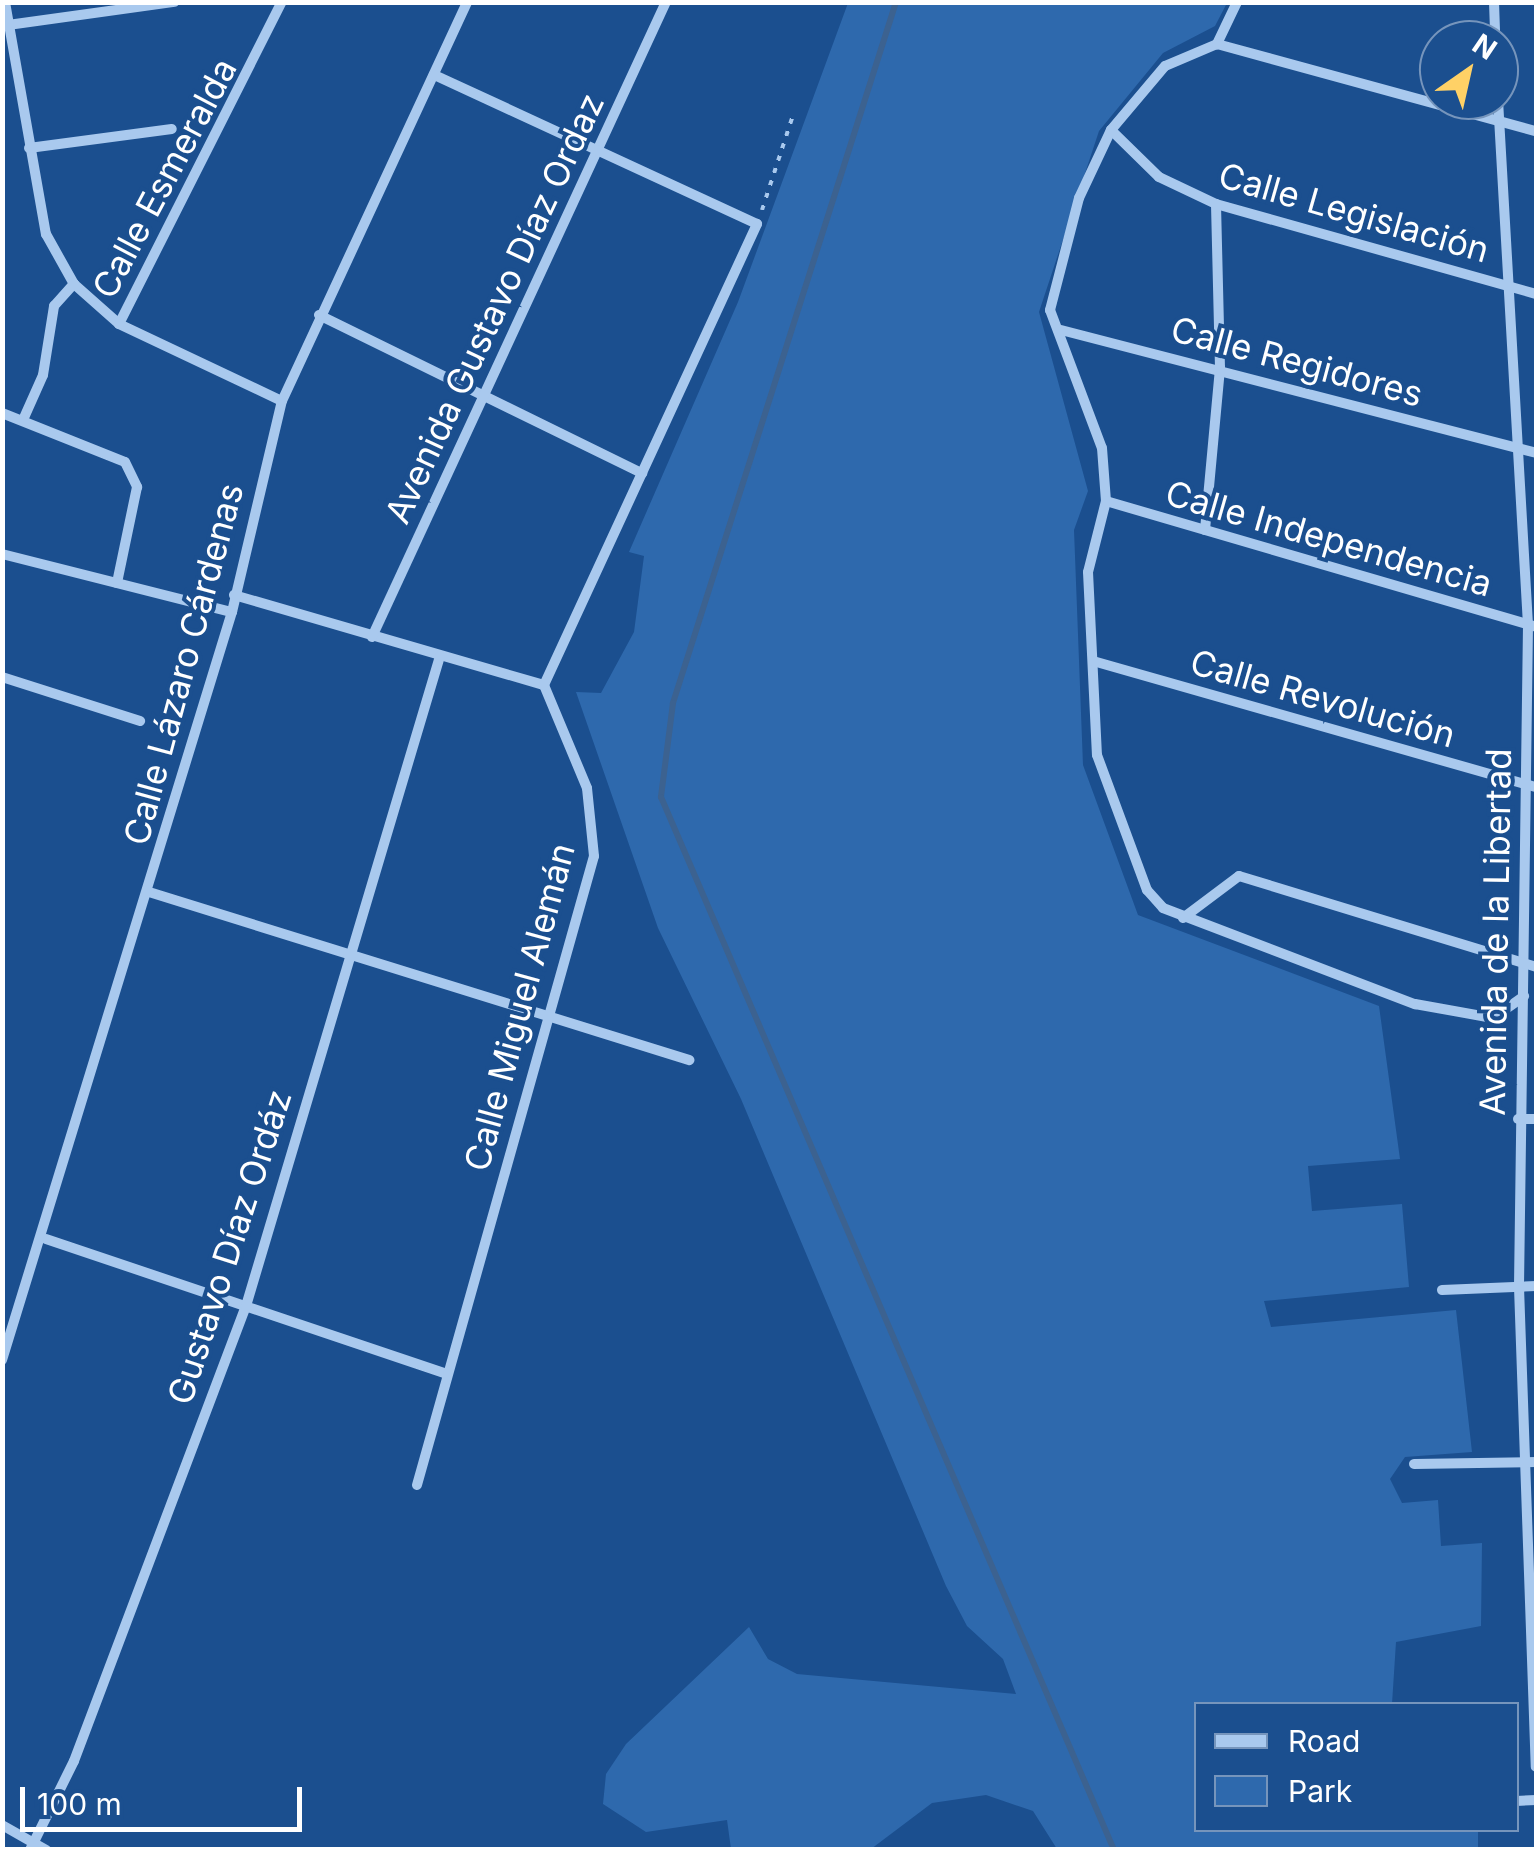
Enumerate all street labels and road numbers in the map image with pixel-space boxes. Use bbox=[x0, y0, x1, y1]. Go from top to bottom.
street label: Calle Esmeralda bbox=[83, 51, 245, 305]
street label: Avenida Gustavo Díaz Ordaz bbox=[376, 86, 612, 530]
street label: Calle Legislación bbox=[1214, 153, 1494, 271]
street label: Calle Regidores bbox=[1167, 307, 1427, 415]
street label: Calle Independencia bbox=[1161, 471, 1497, 605]
street label: Calle Lázaro Cárdenas bbox=[114, 479, 252, 849]
street label: Calle Revolución bbox=[1186, 640, 1460, 756]
street label: Avenida de la Libertad bbox=[1471, 748, 1519, 1116]
street label: Calle Miguel Alemán bbox=[455, 839, 583, 1175]
street label: Gustavo Díaz Ordáz bbox=[158, 1084, 300, 1410]

